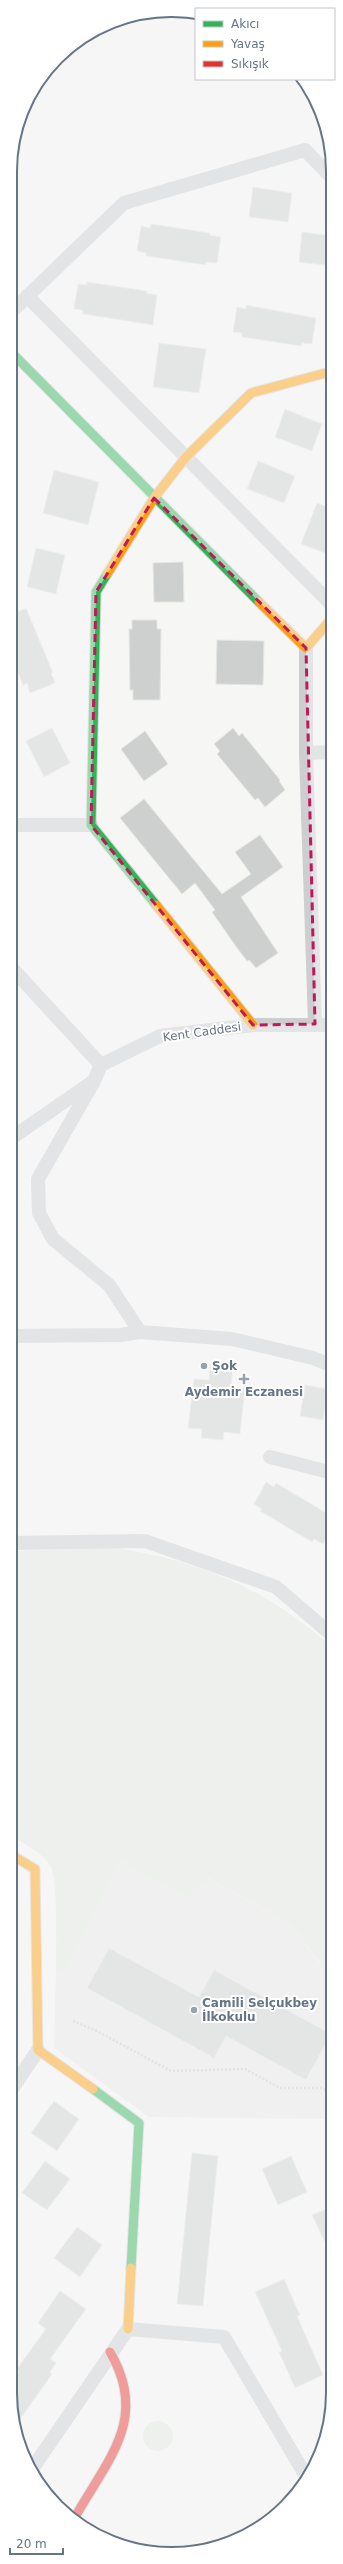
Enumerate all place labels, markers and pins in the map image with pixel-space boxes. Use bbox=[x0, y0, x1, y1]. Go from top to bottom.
place label: Şok bbox=[212, 1359, 238, 1373]
marker: Şok bbox=[199, 1361, 209, 1371]
marker: Aydemir Eczanesi bbox=[239, 1374, 249, 1384]
place label: Aydemir Eczanesi bbox=[185, 1385, 303, 1399]
place label: Camili Selçukbey İlkokulu bbox=[202, 1996, 317, 2024]
marker: Camili Selçukbey İlkokulu bbox=[189, 2005, 199, 2015]

